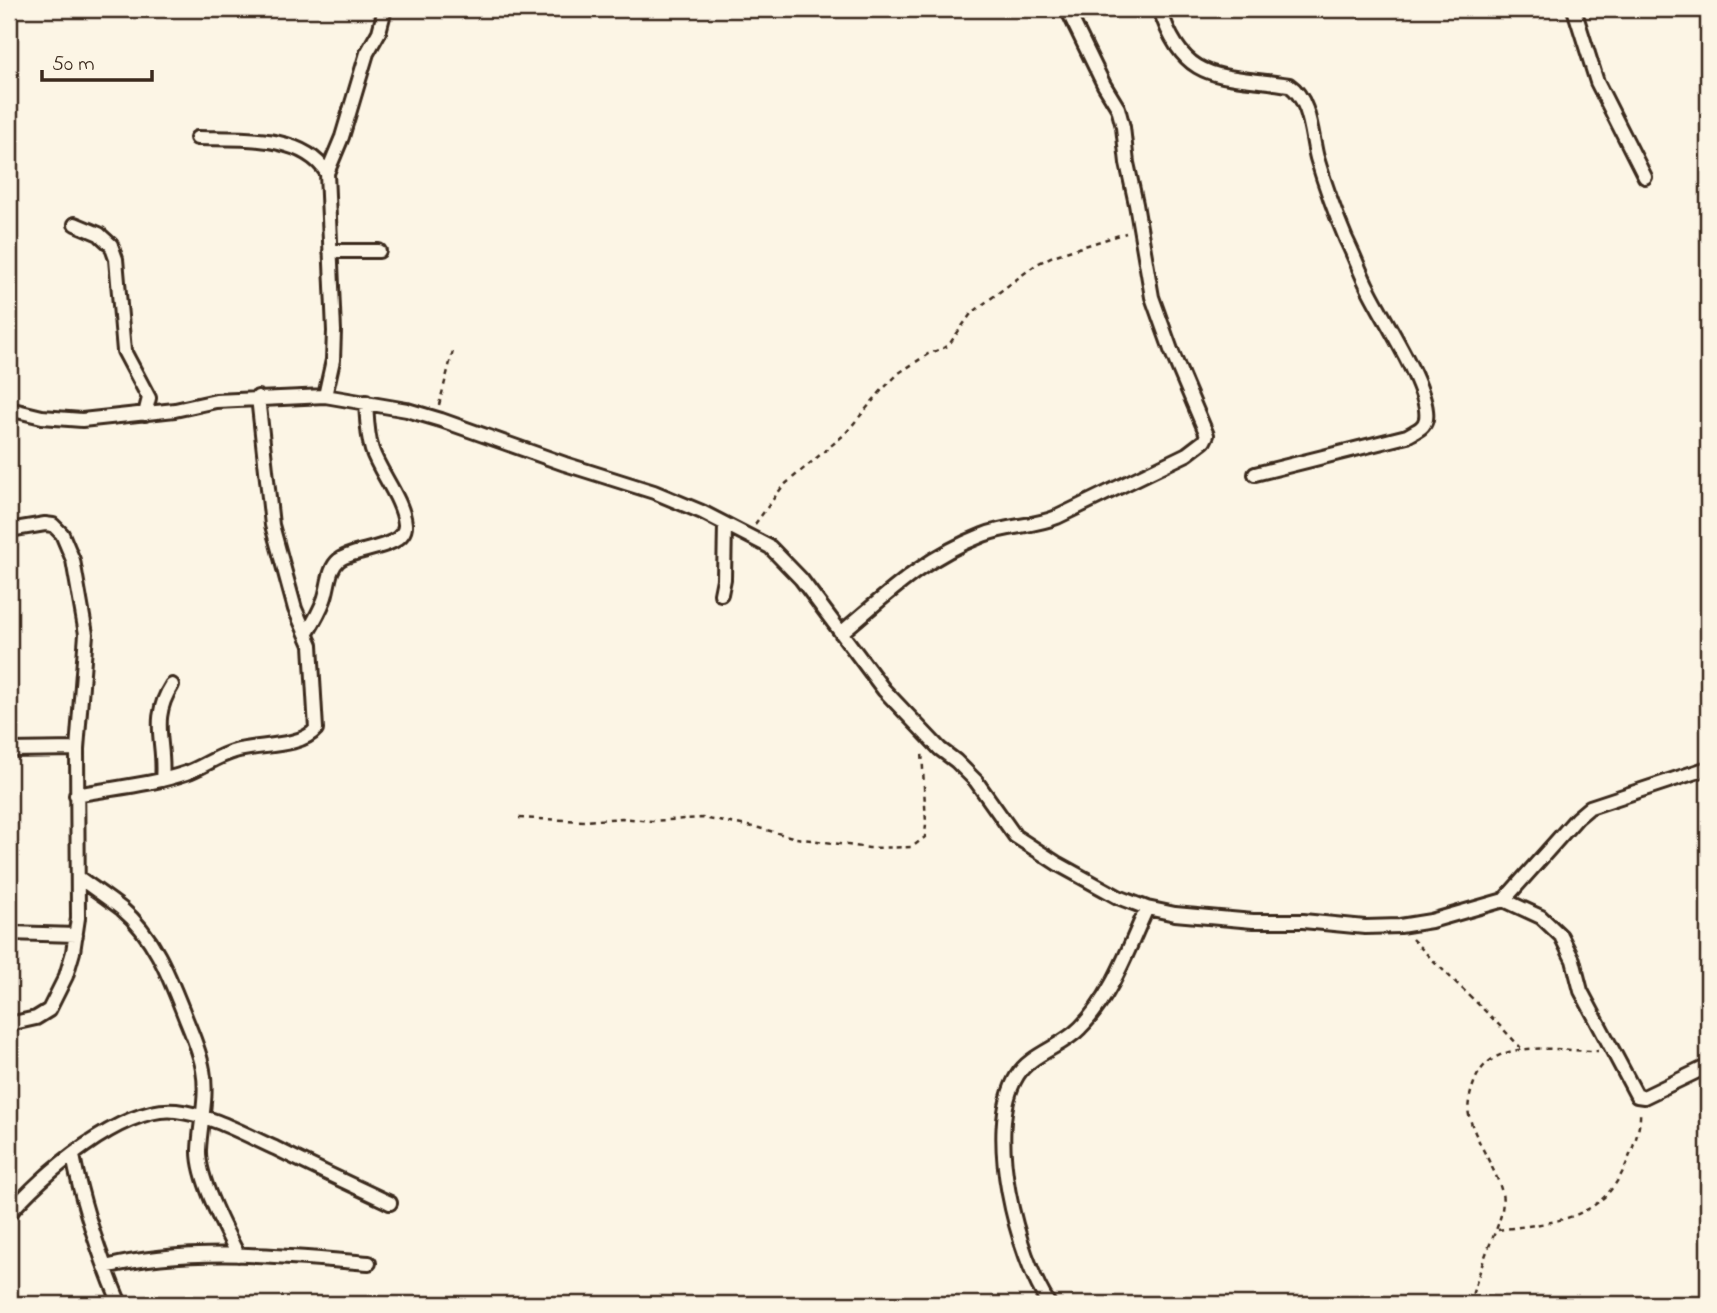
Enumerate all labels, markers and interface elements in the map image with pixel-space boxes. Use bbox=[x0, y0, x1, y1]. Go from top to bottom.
scale bar bbox=[42, 38, 152, 82]
text: 50 m bbox=[52, 50, 95, 80]

